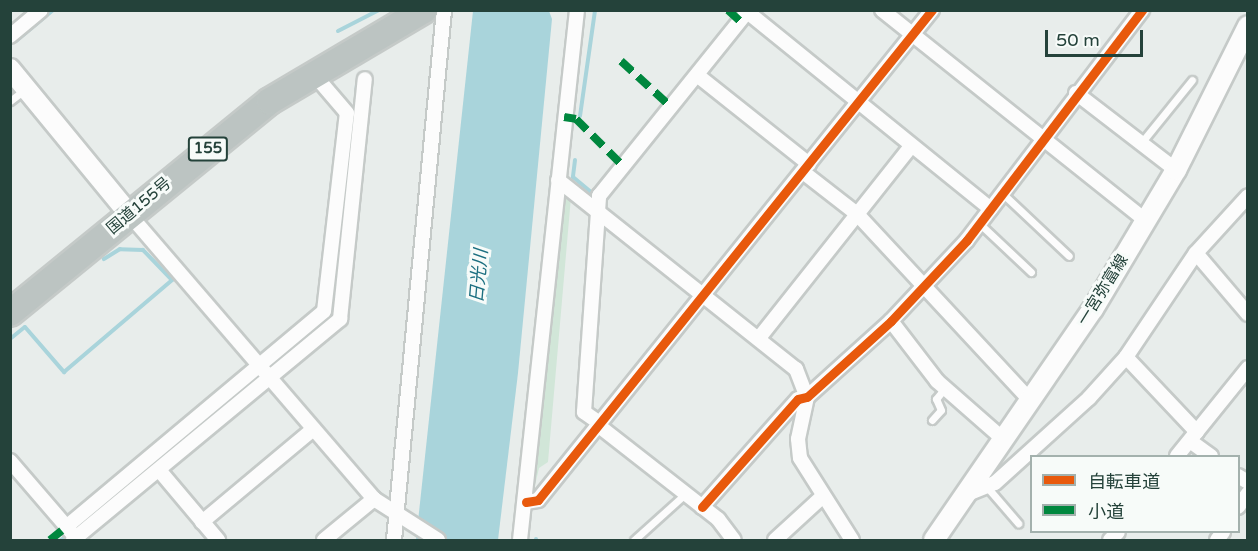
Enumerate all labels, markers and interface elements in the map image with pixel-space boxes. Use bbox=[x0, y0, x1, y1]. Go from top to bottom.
scale bar bbox=[1048, 18, 1146, 56]
text: 50 m bbox=[1056, 29, 1100, 51]
road number: 155 bbox=[187, 137, 229, 161]
street label: 国道155号 bbox=[103, 174, 175, 238]
water label: 日光川 bbox=[466, 248, 492, 304]
street label: 一宮弥富線 bbox=[1074, 251, 1132, 329]
legend bbox=[1030, 455, 1240, 533]
text: 自転車道 bbox=[1088, 471, 1160, 493]
text: 小道 bbox=[1088, 501, 1124, 523]

